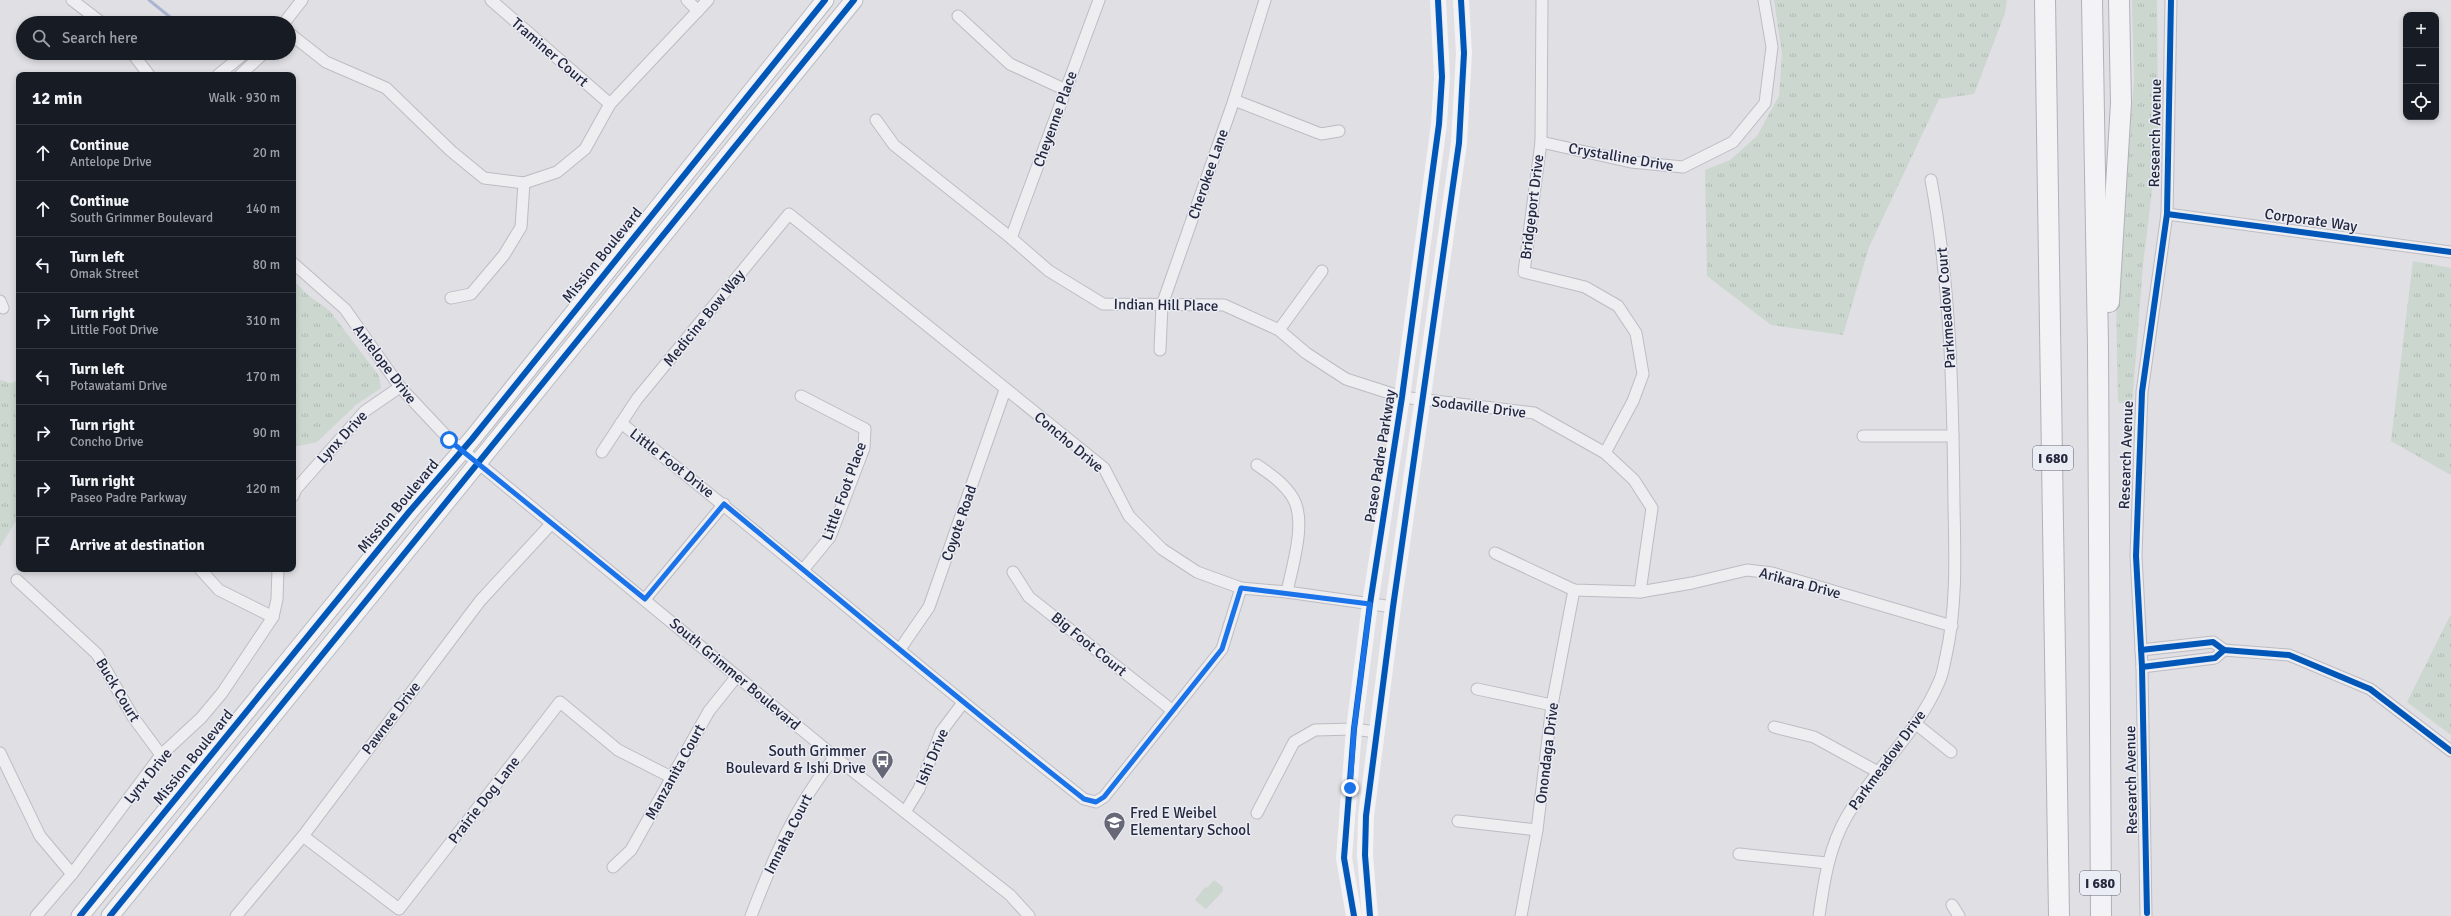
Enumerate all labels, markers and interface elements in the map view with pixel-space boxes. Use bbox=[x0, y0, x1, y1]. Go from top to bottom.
map controls bbox=[2403, 12, 2439, 120]
button: + bbox=[2403, 12, 2439, 48]
street label: Traminer Court bbox=[508, 14, 592, 90]
search box bbox=[16, 16, 296, 60]
icon: search bbox=[30, 27, 52, 49]
text: Search here bbox=[62, 29, 138, 47]
button: − bbox=[2403, 48, 2439, 84]
street label: Cheyenne Place bbox=[1029, 68, 1081, 170]
street label: Research Avenue bbox=[2145, 79, 2165, 187]
button: locate bbox=[2403, 84, 2439, 120]
text: 12 min bbox=[32, 88, 82, 109]
text: Walk · 930 m bbox=[209, 90, 280, 106]
street label: Cherokee Lane bbox=[1184, 126, 1232, 222]
text: Continue bbox=[70, 136, 129, 154]
street label: Crystalline Drive bbox=[1567, 139, 1675, 175]
icon: ahead bbox=[32, 142, 54, 164]
text: 20 m bbox=[253, 145, 280, 161]
street label: Bridgeport Drive bbox=[1517, 153, 1547, 261]
text: Antelope Drive bbox=[70, 154, 152, 170]
text: Continue bbox=[70, 192, 129, 210]
icon: ahead bbox=[32, 198, 54, 220]
text: 140 m bbox=[246, 201, 280, 217]
street label: Mission Boulevard bbox=[558, 204, 646, 306]
street label: Corporate Way bbox=[2263, 205, 2359, 235]
text: South Grimmer Boulevard bbox=[70, 210, 213, 226]
street label: Parkmeadow Court bbox=[1933, 247, 1959, 369]
text: Turn left bbox=[70, 248, 124, 266]
icon: left bbox=[32, 254, 54, 276]
text: 80 m bbox=[253, 257, 280, 273]
text: Omak Street bbox=[70, 266, 139, 282]
street label: Medicine Bow Way bbox=[659, 266, 749, 370]
street label: Indian Hill Place bbox=[1113, 295, 1219, 315]
text: Turn right bbox=[70, 304, 135, 322]
icon: right bbox=[32, 310, 54, 332]
text: 310 m bbox=[246, 313, 280, 329]
street label: Antelope Drive bbox=[349, 321, 421, 407]
text: Little Foot Drive bbox=[70, 322, 158, 338]
text: Turn left bbox=[70, 360, 124, 378]
icon: left bbox=[32, 366, 54, 388]
text: 170 m bbox=[246, 369, 280, 385]
text: Potawatami Drive bbox=[70, 378, 167, 394]
street label: Paseo Padre Parkway bbox=[1361, 388, 1399, 524]
street label: Sodaville Drive bbox=[1431, 392, 1527, 422]
street label: Research Avenue bbox=[2115, 400, 2137, 510]
street label: Lynx Drive bbox=[313, 407, 371, 467]
street label: Concho Drive bbox=[1031, 408, 1107, 476]
text: Turn right bbox=[70, 416, 135, 434]
icon: right bbox=[32, 422, 54, 444]
street label: Little Foot Drive bbox=[626, 424, 718, 502]
text: 90 m bbox=[253, 425, 280, 441]
route start bbox=[440, 431, 458, 449]
text: Concho Drive bbox=[70, 434, 144, 450]
street label: Little Foot Place bbox=[818, 439, 870, 543]
road number: I 680 bbox=[2033, 446, 2073, 470]
street label: Mission Boulevard bbox=[353, 455, 443, 557]
text: Turn right bbox=[70, 472, 135, 490]
icon: right bbox=[32, 478, 54, 500]
text: 120 m bbox=[246, 481, 280, 497]
street label: Coyote Road bbox=[938, 483, 980, 563]
text: Paseo Padre Parkway bbox=[70, 490, 187, 506]
icon: arrive bbox=[32, 534, 54, 556]
text: Arrive at destination bbox=[70, 536, 205, 554]
street label: Arikara Drive bbox=[1757, 563, 1843, 603]
street label: Big Foot Court bbox=[1048, 608, 1130, 680]
street label: South Grimmer Boulevard bbox=[666, 614, 804, 734]
street label: Buck Court bbox=[92, 655, 144, 725]
street label: Pawnee Drive bbox=[358, 678, 424, 758]
street label: Onondaga Drive bbox=[1532, 701, 1562, 805]
street label: Mission Boulevard bbox=[149, 706, 237, 808]
street label: Parkmeadow Drive bbox=[1845, 707, 1929, 813]
street label: Manzanita Court bbox=[641, 721, 709, 823]
street label: Ishi Drive bbox=[912, 726, 952, 788]
street label: Research Avenue bbox=[2121, 726, 2141, 834]
place label: South Grimmer Boulevard & Ishi Drive bbox=[726, 742, 866, 777]
street label: Lynx Drive bbox=[120, 745, 176, 807]
bus stop icon: South Grimmer Boulevard & Ishi Drive bbox=[869, 747, 895, 780]
street label: Prairie Dog Lane bbox=[444, 753, 524, 847]
route end bbox=[1341, 779, 1359, 797]
street label: Imnaha Court bbox=[760, 791, 816, 877]
place label: Fred E Weibel Elementary School bbox=[1130, 804, 1251, 839]
school or university icon: Fred E Weibel Elementary School bbox=[1102, 809, 1128, 842]
road number: I 680 bbox=[2080, 871, 2120, 895]

